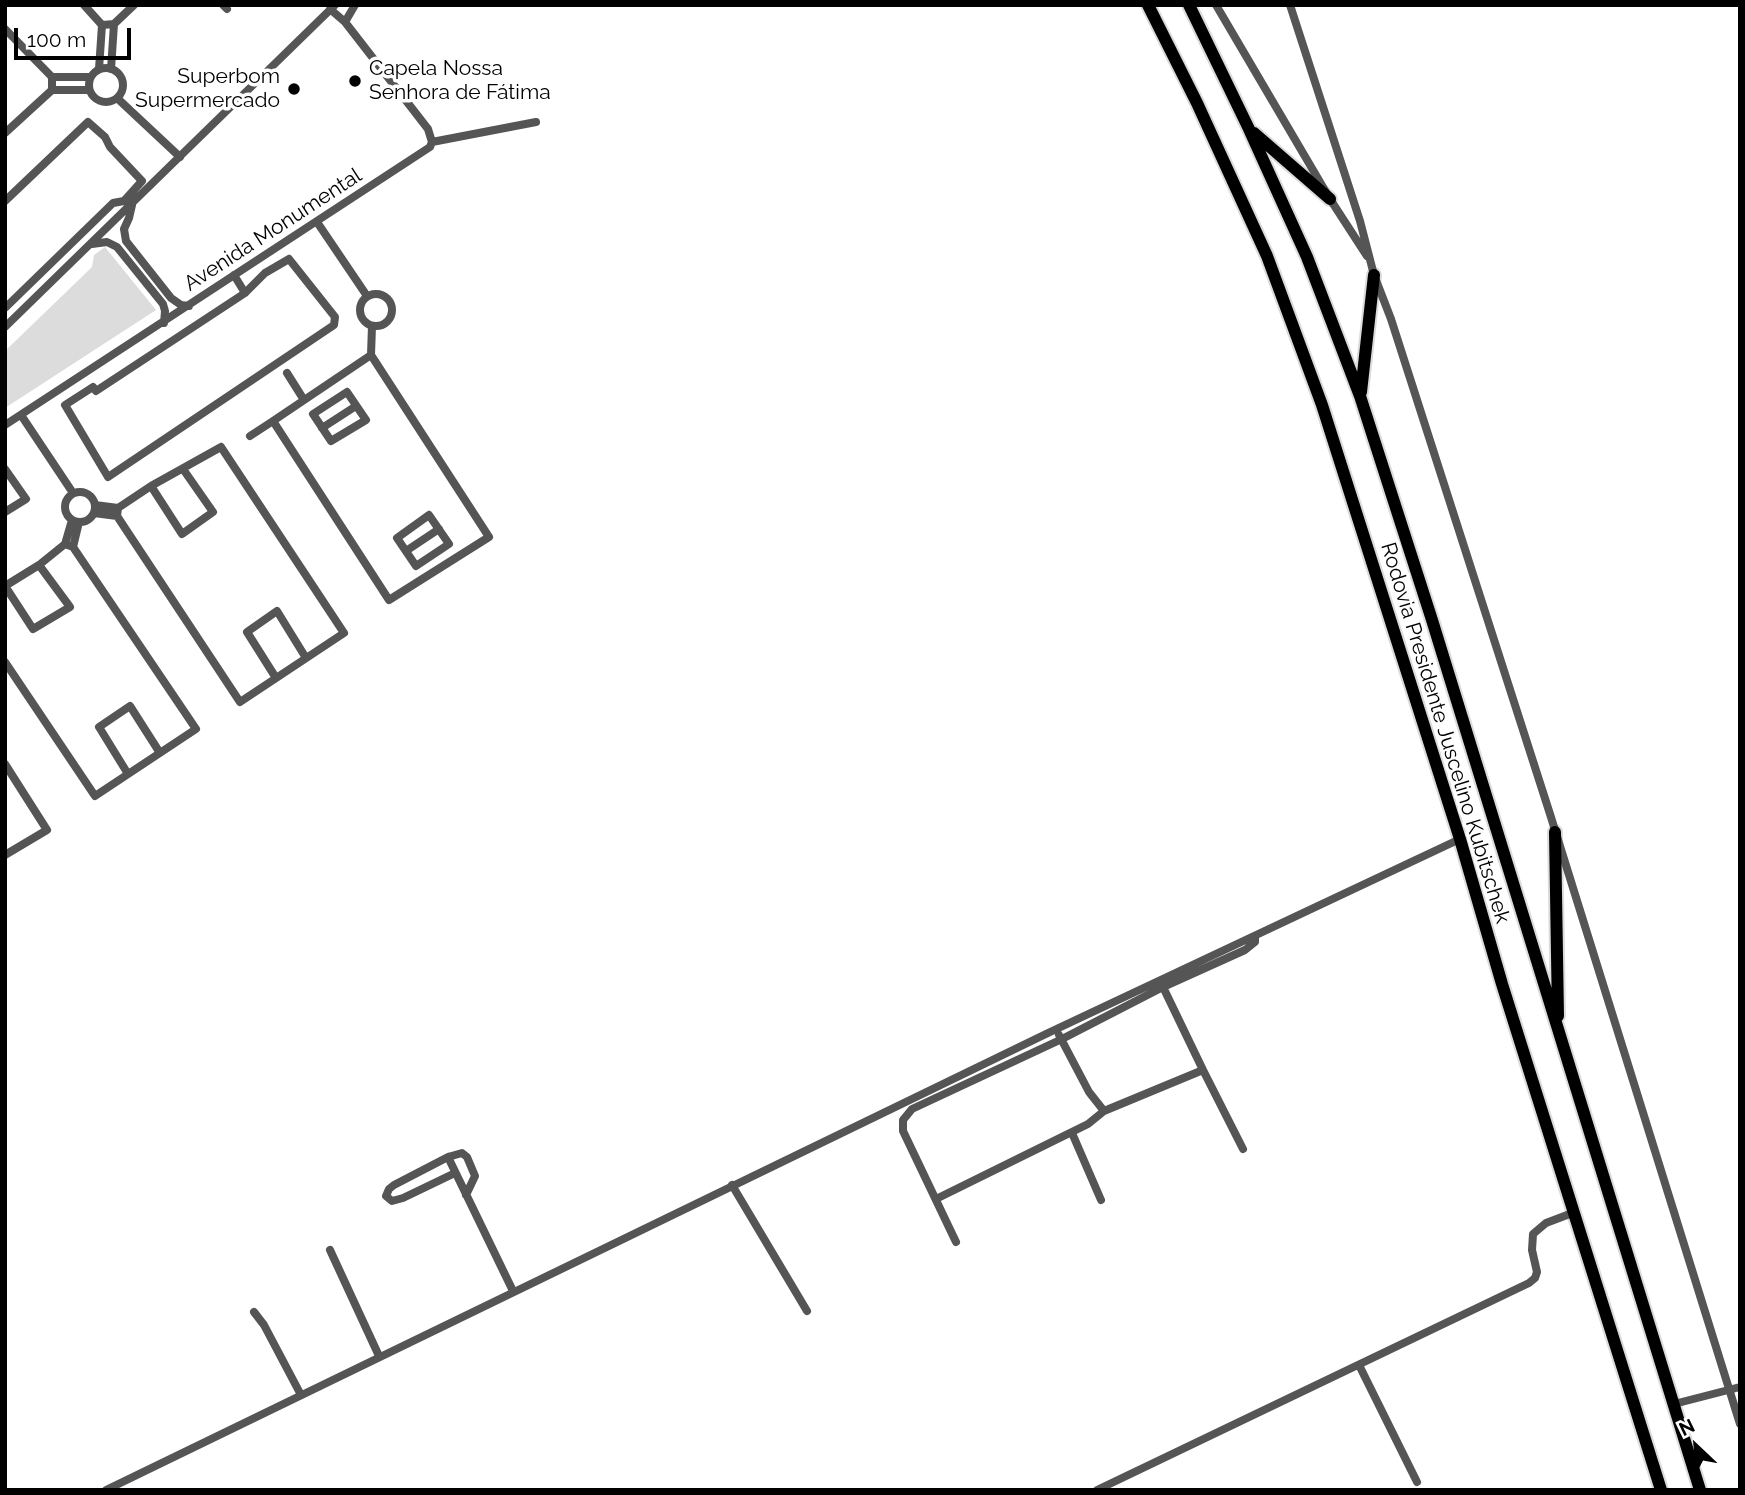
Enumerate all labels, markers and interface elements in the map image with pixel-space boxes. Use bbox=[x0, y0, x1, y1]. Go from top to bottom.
scale bar bbox=[18, 14, 135, 58]
text: 100 m bbox=[27, 27, 86, 52]
place label: Capela Nossa Senhora de Fátima bbox=[369, 56, 551, 106]
place label: Superbom Supermercado bbox=[135, 64, 280, 114]
marker: Capela Nossa Senhora de Fátima bbox=[347, 73, 363, 89]
marker: Superbom Supermercado bbox=[286, 81, 302, 97]
street label: Avenida Monumental bbox=[179, 163, 367, 297]
street label: Rodovia Presidente Juscelino Kubitschek bbox=[1375, 539, 1515, 927]
north arrow bbox=[1661, 1411, 1731, 1481]
text: N bbox=[1675, 1414, 1698, 1440]

